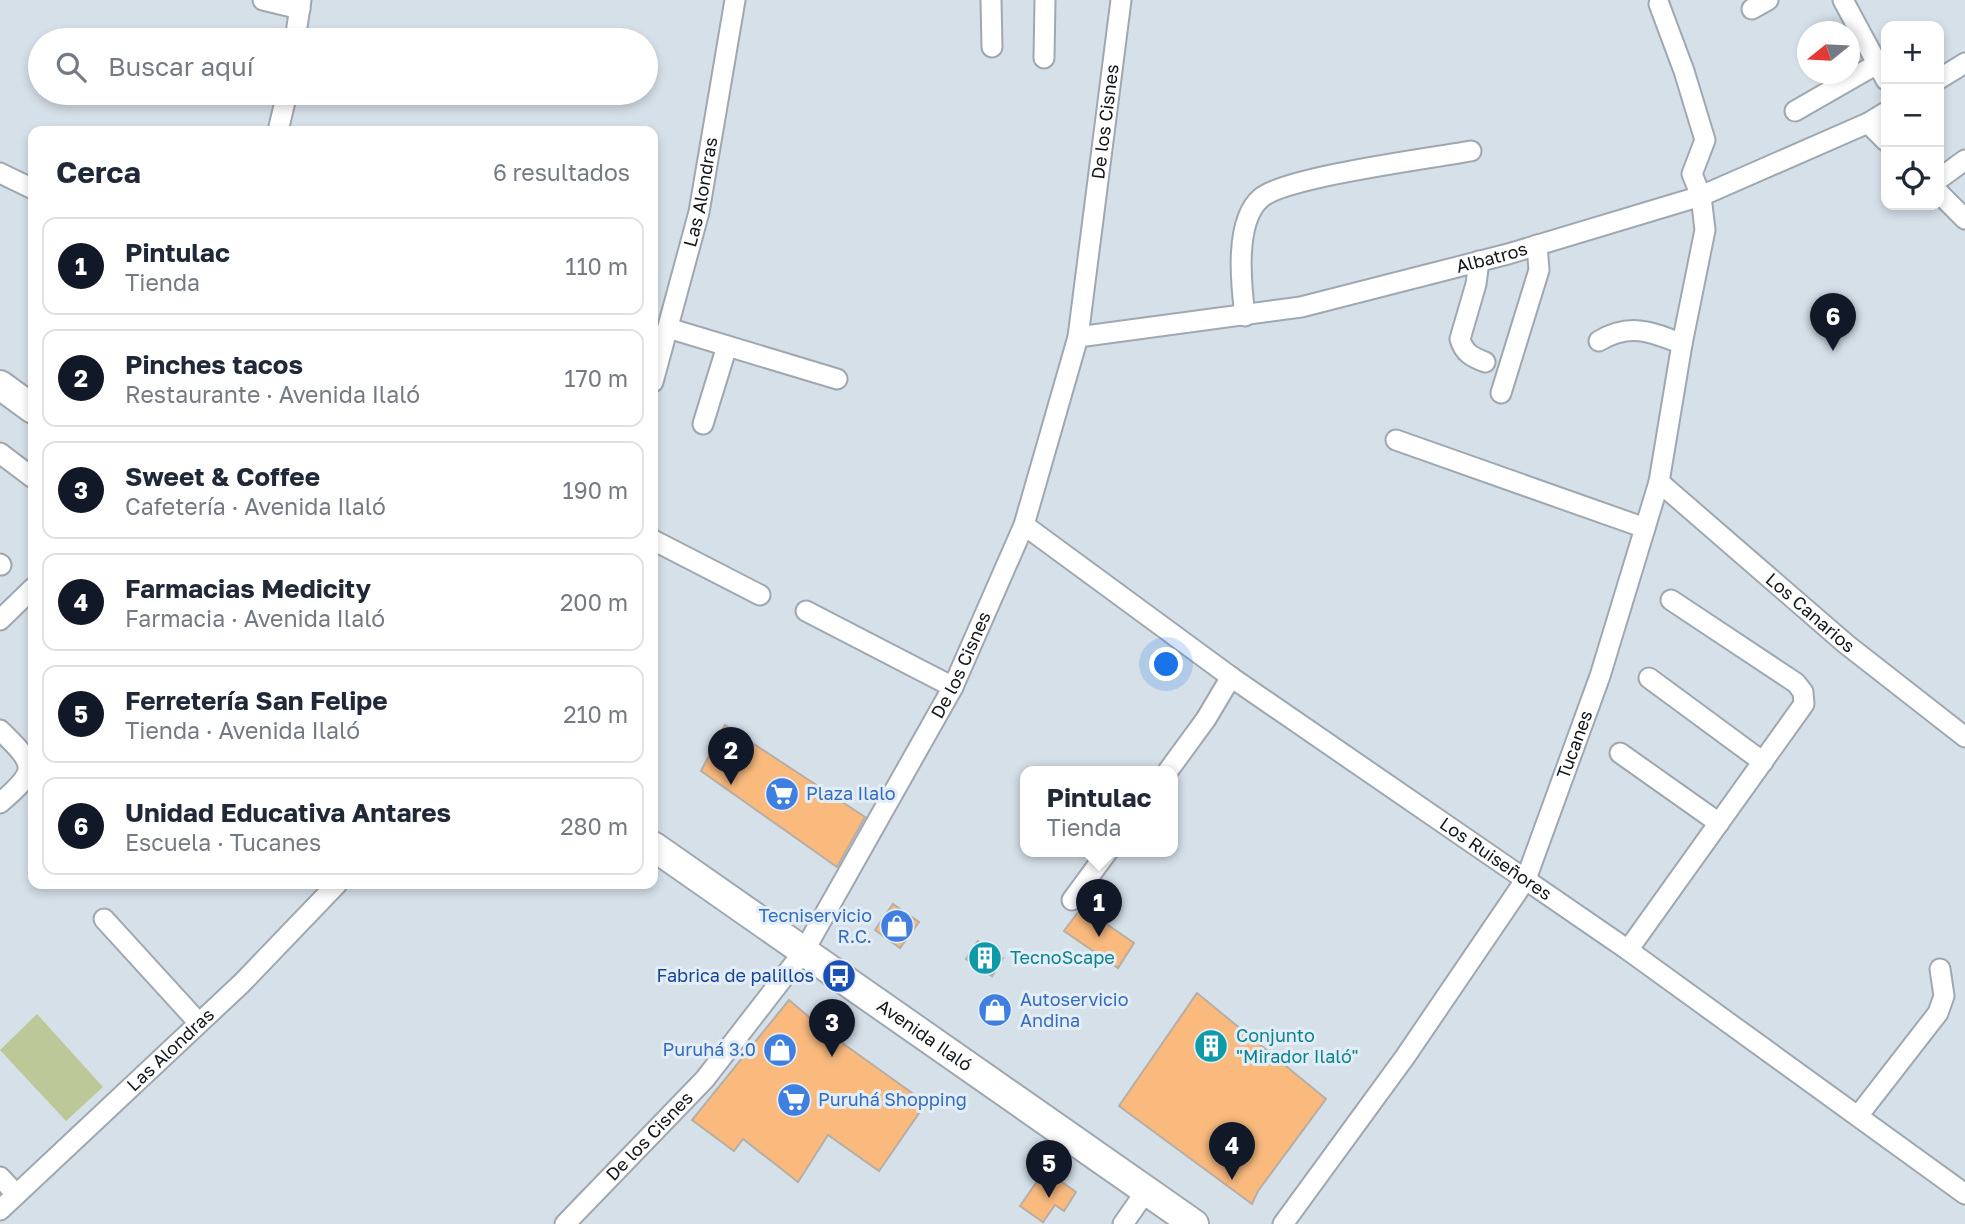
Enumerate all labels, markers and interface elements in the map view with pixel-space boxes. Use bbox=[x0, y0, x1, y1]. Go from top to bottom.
north arrow bbox=[1797, 21, 1860, 84]
map controls bbox=[1881, 21, 1944, 210]
button: + bbox=[1881, 21, 1944, 84]
search box bbox=[28, 28, 658, 105]
icon: search bbox=[52, 48, 90, 86]
text: Buscar aquí bbox=[108, 51, 254, 82]
street label: De los Cisnes bbox=[1086, 63, 1123, 180]
button: − bbox=[1881, 84, 1944, 147]
street label: Las Alondras bbox=[678, 135, 722, 249]
button: locate bbox=[1881, 147, 1944, 210]
text: Cerca bbox=[56, 154, 141, 190]
text: 6 resultados bbox=[493, 158, 630, 186]
text: Pintulac bbox=[125, 237, 230, 268]
street label: Albatros bbox=[1454, 237, 1530, 277]
text: 1 bbox=[75, 252, 87, 280]
text: 110 m bbox=[565, 252, 628, 280]
text: Tienda bbox=[125, 268, 200, 296]
pin: 6 bbox=[1810, 293, 1856, 351]
text: Pinches tacos bbox=[125, 349, 303, 380]
text: 2 bbox=[74, 364, 88, 392]
text: 170 m bbox=[564, 364, 628, 392]
text: Restaurante · Avenida Ilaló bbox=[125, 380, 420, 408]
text: Sweet & Coffee bbox=[125, 461, 320, 492]
text: 3 bbox=[74, 476, 88, 504]
text: 190 m bbox=[563, 476, 628, 504]
text: Cafetería · Avenida Ilaló bbox=[125, 492, 386, 520]
street label: Los Canarios bbox=[1762, 568, 1860, 657]
text: Farmacias Medicity bbox=[125, 573, 371, 604]
text: 4 bbox=[74, 588, 88, 616]
text: 200 m bbox=[560, 588, 628, 616]
text: Farmacia · Avenida Ilaló bbox=[125, 604, 385, 632]
street label: De los Cisnes bbox=[926, 608, 995, 722]
your location bbox=[1149, 647, 1183, 681]
text: Ferretería San Felipe bbox=[125, 685, 388, 716]
text: 5 bbox=[74, 700, 88, 728]
text: 210 m bbox=[563, 700, 628, 728]
street label: Tucanes bbox=[1551, 707, 1597, 782]
text: Tienda · Avenida Ilaló bbox=[125, 716, 360, 744]
pin: 2 bbox=[708, 727, 754, 785]
popup bbox=[1020, 766, 1178, 857]
supermarket icon: Plaza Ilalo bbox=[763, 775, 801, 813]
place label: Plaza Ilalo bbox=[806, 782, 896, 804]
text: Pintulac bbox=[1047, 782, 1151, 813]
text: Unidad Educativa Antares bbox=[125, 797, 451, 828]
text: 6 bbox=[74, 812, 88, 840]
text: 280 m bbox=[560, 812, 628, 840]
street label: Los Ruiseñores bbox=[1436, 812, 1557, 904]
text: Tienda bbox=[1047, 813, 1122, 841]
text: Escuela · Tucanes bbox=[125, 828, 321, 856]
pin: 1 bbox=[1076, 879, 1122, 937]
place label: Tecniservicio R.C. bbox=[758, 904, 872, 947]
shop icon: Tecniservicio R.C. bbox=[878, 907, 916, 945]
building icon: TecnoScape bbox=[966, 939, 1004, 977]
place label: TecnoScape bbox=[1010, 946, 1115, 968]
bus stop icon: Fabrica de palillos bbox=[820, 957, 858, 995]
place label: Fabrica de palillos bbox=[657, 964, 814, 986]
place label: Autoservicio Andina bbox=[1020, 988, 1128, 1031]
shop icon: Autoservicio Andina bbox=[976, 991, 1014, 1029]
street label: Avenida Ilaló bbox=[873, 994, 977, 1076]
pin: 3 bbox=[809, 999, 855, 1057]
street label: Las Alondras bbox=[122, 1003, 218, 1095]
place label: Conjunto "Mirador Ilaló" bbox=[1236, 1024, 1359, 1067]
building icon: Conjunto "Mirador Ilaló" bbox=[1192, 1027, 1230, 1065]
shop icon: Puruhá 3.0 bbox=[761, 1031, 799, 1069]
place label: Puruhá 3.0 bbox=[663, 1038, 756, 1060]
supermarket icon: Puruhá Shopping bbox=[775, 1081, 813, 1119]
street label: De los Cisnes bbox=[601, 1086, 697, 1185]
place label: Puruhá Shopping bbox=[818, 1088, 967, 1110]
pin: 4 bbox=[1209, 1122, 1255, 1180]
pin: 5 bbox=[1026, 1140, 1072, 1198]

